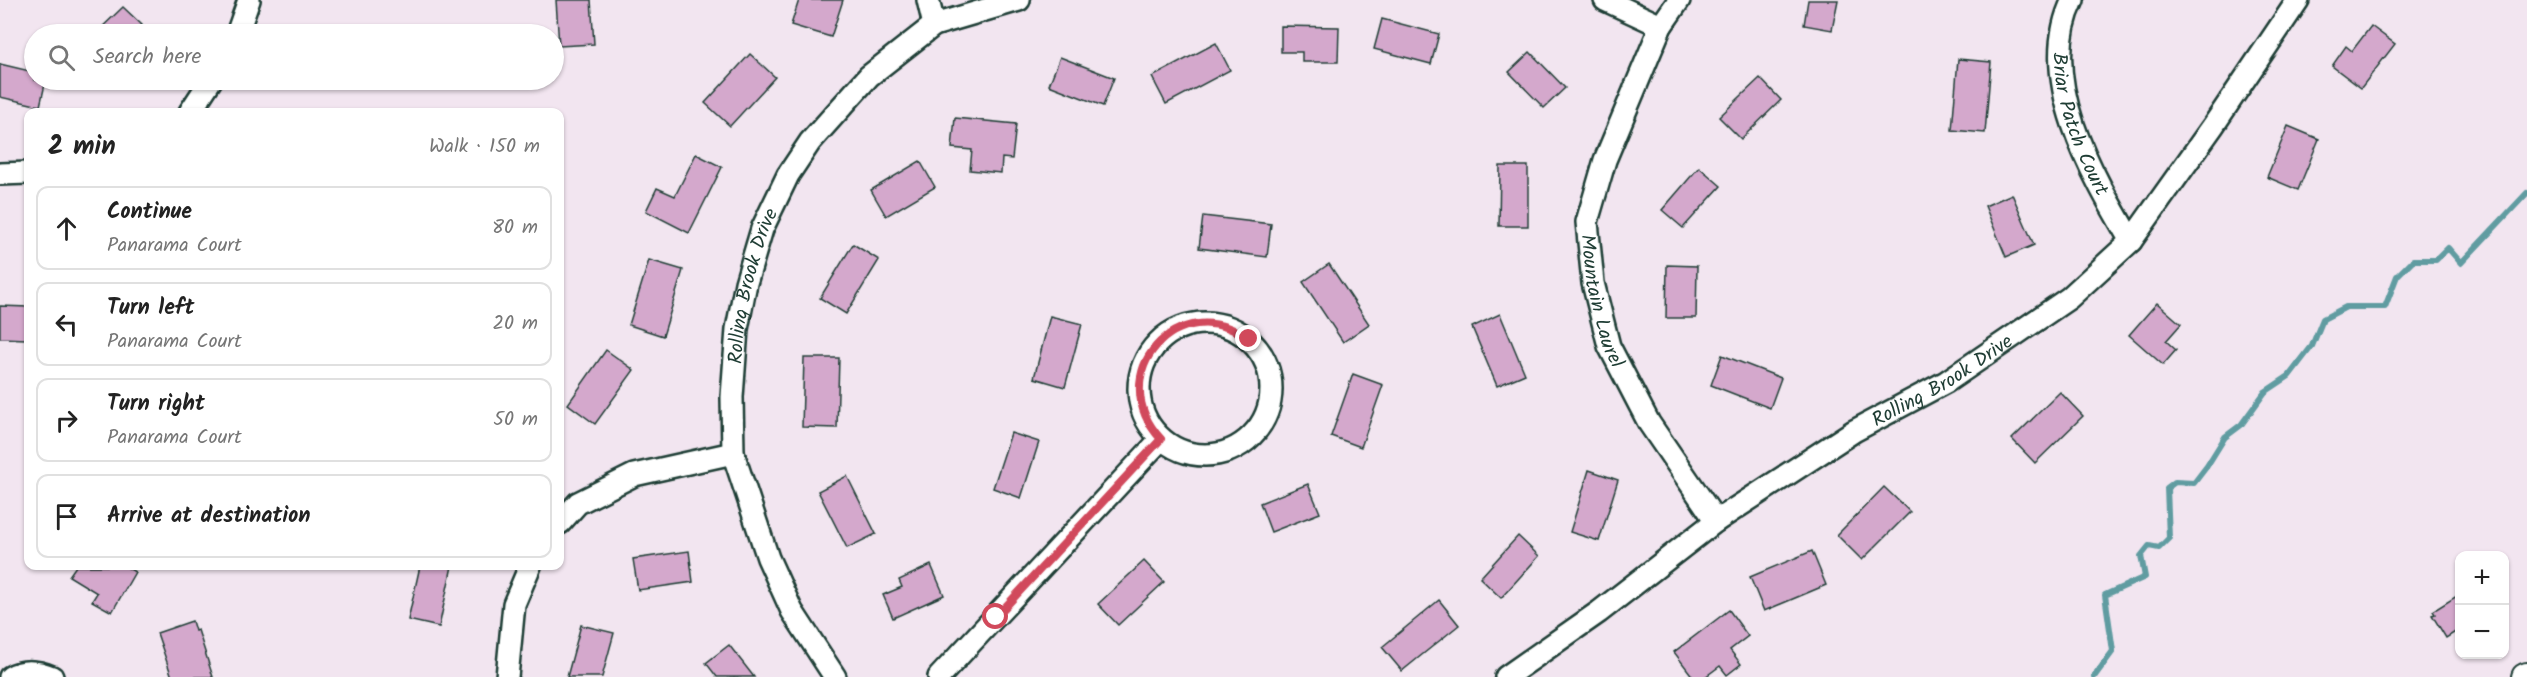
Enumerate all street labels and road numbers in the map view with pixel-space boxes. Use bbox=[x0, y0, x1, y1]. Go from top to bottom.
street label: Briar Patch Court bbox=[2042, 52, 2116, 202]
street label: Rolling Brook Drive bbox=[720, 203, 788, 365]
street label: Mountain Laurel bbox=[1570, 233, 1632, 374]
street label: Rolling Brook Drive bbox=[1866, 327, 2020, 437]

